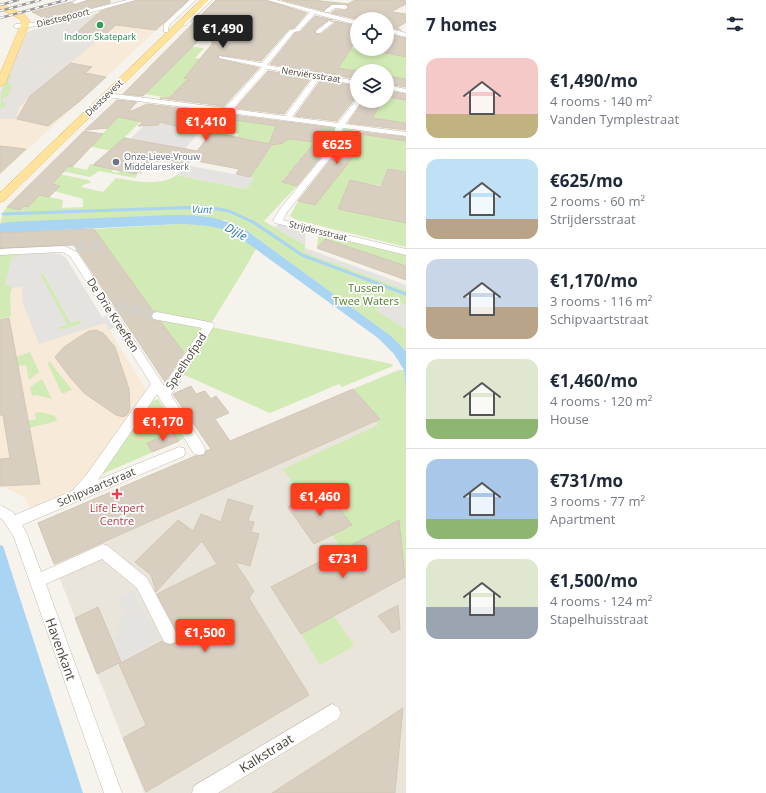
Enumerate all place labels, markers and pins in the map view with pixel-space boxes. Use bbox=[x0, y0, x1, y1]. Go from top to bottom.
pin: €1,490 bbox=[190, 15, 256, 49]
marker: Indoor Skatepark bbox=[95, 20, 105, 30]
place label: Indoor Skatepark bbox=[64, 30, 136, 43]
pin: €1,410 bbox=[173, 108, 239, 142]
pin: €625 bbox=[313, 131, 361, 165]
place label: Onze-Lieve-Vrouw Middelareskerk bbox=[124, 150, 200, 173]
marker: Onze-Lieve-Vrouw Middelareskerk bbox=[111, 157, 121, 167]
pin: €1,170 bbox=[130, 408, 196, 442]
pin: €1,460 bbox=[287, 483, 353, 517]
marker: Life Expert Centre bbox=[111, 488, 123, 500]
place label: Life Expert Centre bbox=[90, 500, 144, 528]
pin: €731 bbox=[319, 545, 367, 579]
pin: €1,500 bbox=[172, 619, 238, 653]

